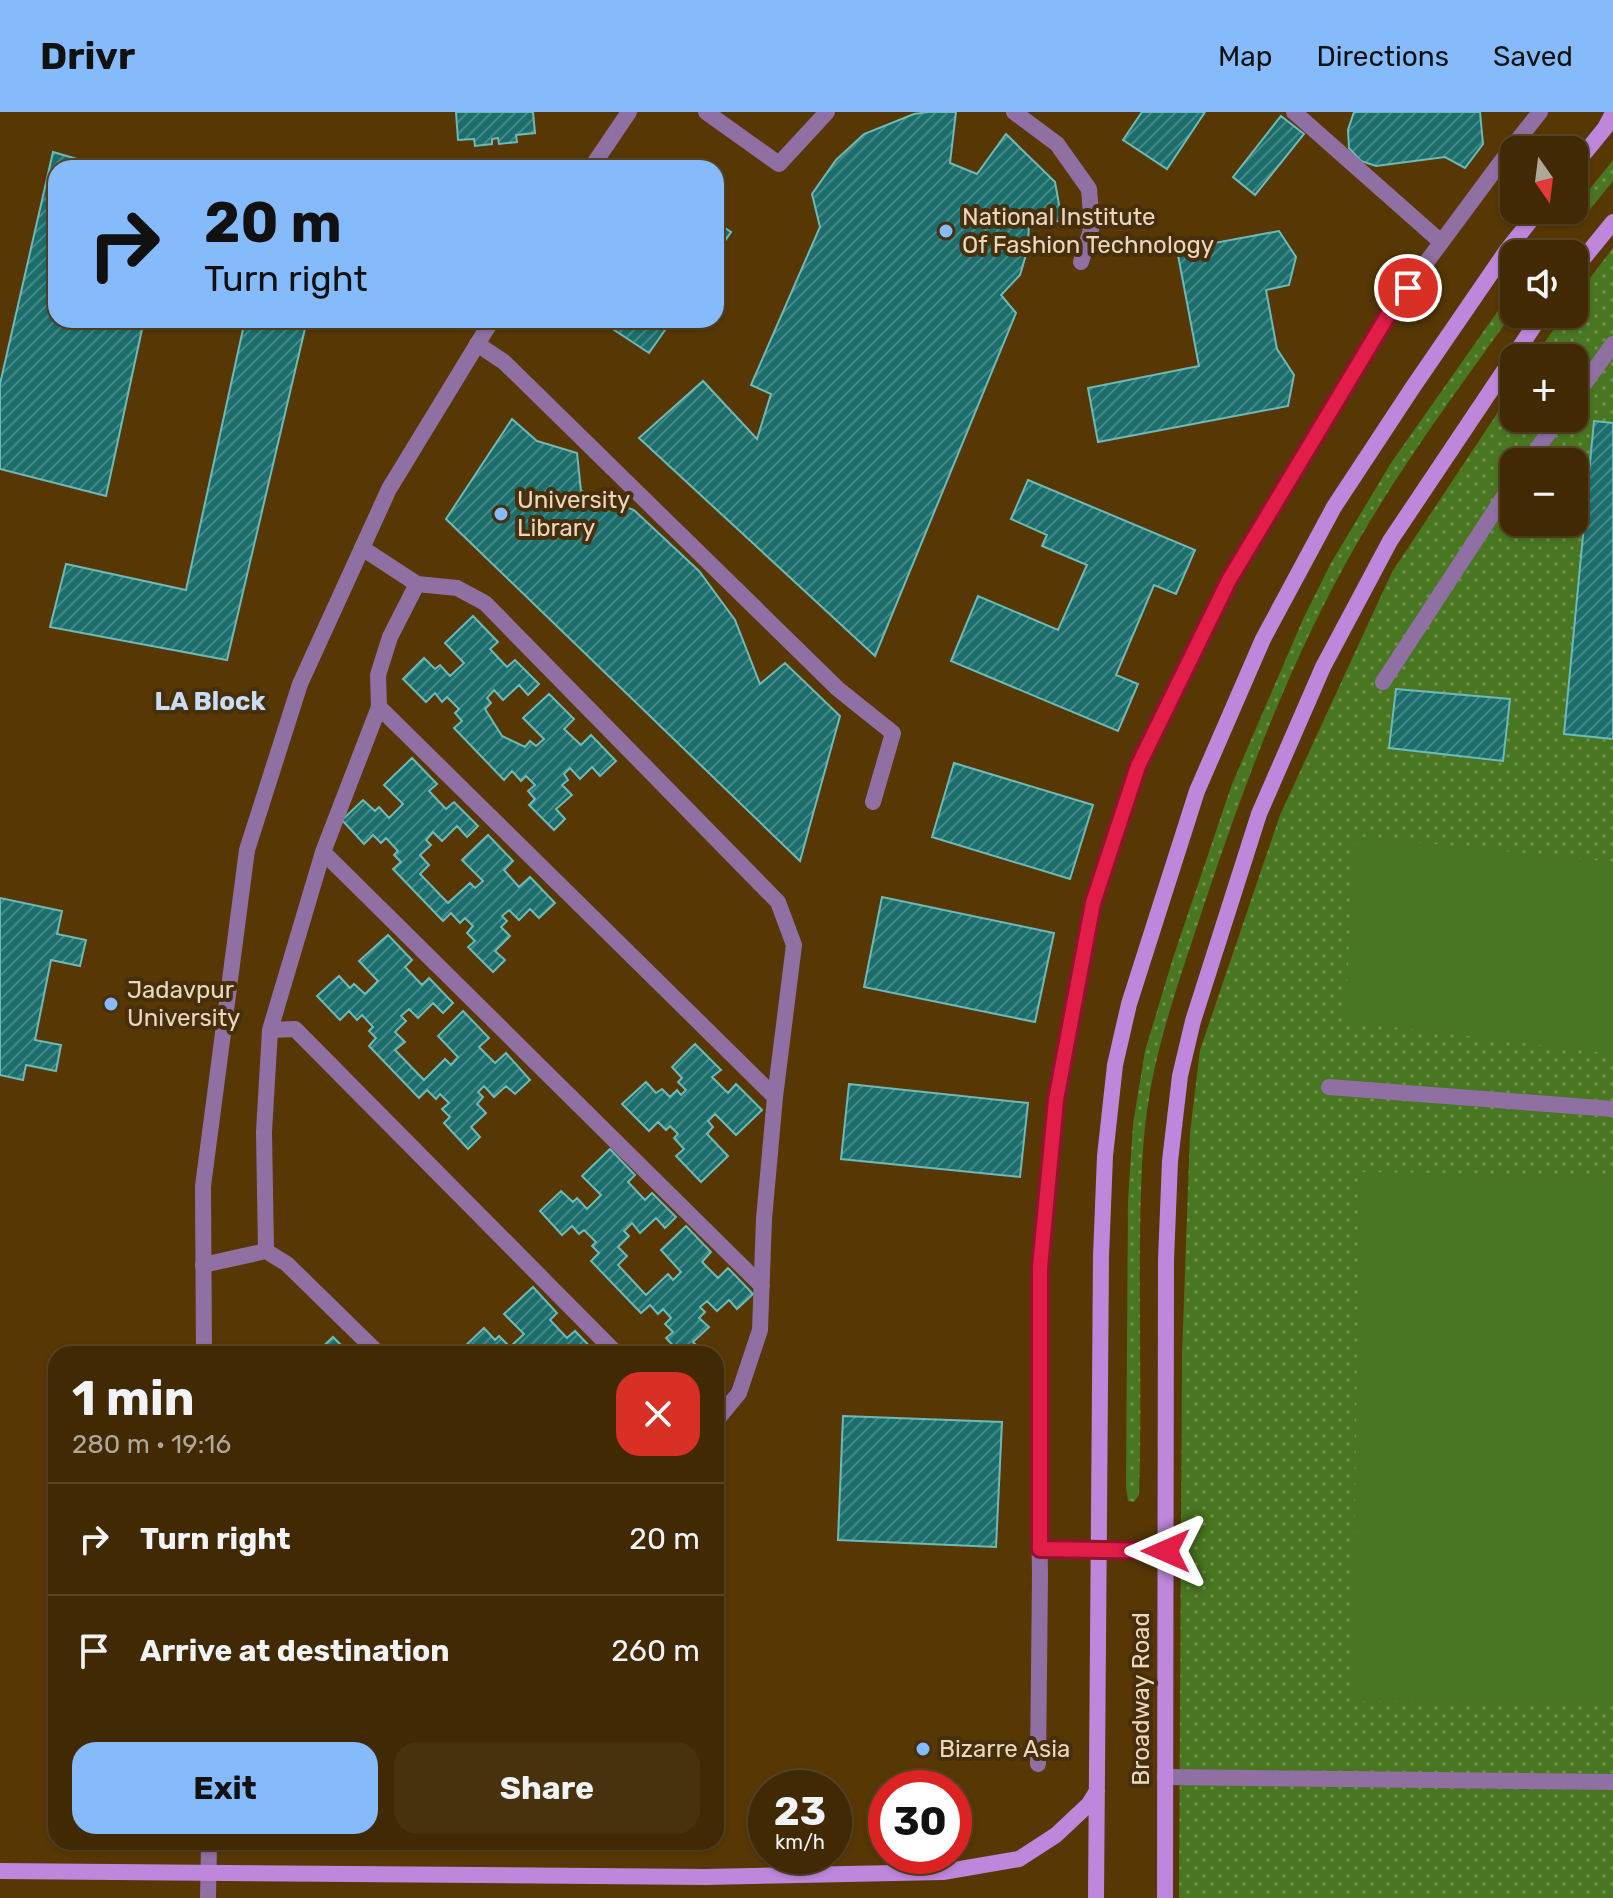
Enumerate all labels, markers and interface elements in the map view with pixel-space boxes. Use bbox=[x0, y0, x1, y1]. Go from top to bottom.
text: Drivr bbox=[40, 33, 135, 79]
text: Map bbox=[1218, 40, 1272, 73]
text: Directions bbox=[1316, 40, 1449, 73]
text: Saved bbox=[1493, 40, 1573, 73]
north arrow bbox=[1500, 136, 1588, 224]
map controls bbox=[1500, 136, 1588, 536]
text: 20 m bbox=[204, 190, 342, 256]
icon: right bbox=[72, 192, 176, 296]
place label: National Institute Of Fashion Technology bbox=[962, 203, 1214, 259]
marker: National Institute Of Fashion Technology bbox=[937, 222, 955, 240]
button: sound bbox=[1500, 240, 1588, 328]
pin bbox=[1374, 254, 1442, 322]
text: Turn right bbox=[204, 257, 368, 300]
icon: arrive bbox=[1386, 266, 1430, 310]
button: + bbox=[1500, 344, 1588, 432]
button: − bbox=[1500, 448, 1588, 536]
place label: University Library bbox=[517, 486, 630, 542]
marker: University Library bbox=[492, 505, 510, 523]
district label: LA Block bbox=[154, 686, 266, 717]
place label: Jadavpur University bbox=[127, 976, 240, 1032]
marker: Jadavpur University bbox=[102, 995, 120, 1013]
text: 1 min bbox=[72, 1370, 195, 1427]
button: close bbox=[616, 1372, 700, 1456]
text: 280 m · 19:16 bbox=[72, 1429, 231, 1460]
position arrow bbox=[1124, 1509, 1208, 1593]
icon: right bbox=[72, 1517, 116, 1561]
text: Turn right bbox=[140, 1521, 291, 1557]
text: 20 m bbox=[629, 1521, 700, 1557]
street label: Broadway Road bbox=[1127, 1612, 1155, 1786]
icon: arrive bbox=[72, 1629, 116, 1673]
text: Arrive at destination bbox=[140, 1633, 450, 1669]
text: 260 m bbox=[611, 1633, 700, 1669]
place label: Bizarre Asia bbox=[939, 1735, 1070, 1763]
marker: Bizarre Asia bbox=[914, 1740, 932, 1758]
button: Exit bbox=[72, 1742, 378, 1834]
button: Share bbox=[394, 1742, 700, 1834]
speed limit sign: 30 bbox=[868, 1770, 972, 1874]
text: 23 bbox=[774, 1788, 826, 1835]
text: km/h bbox=[775, 1830, 825, 1854]

